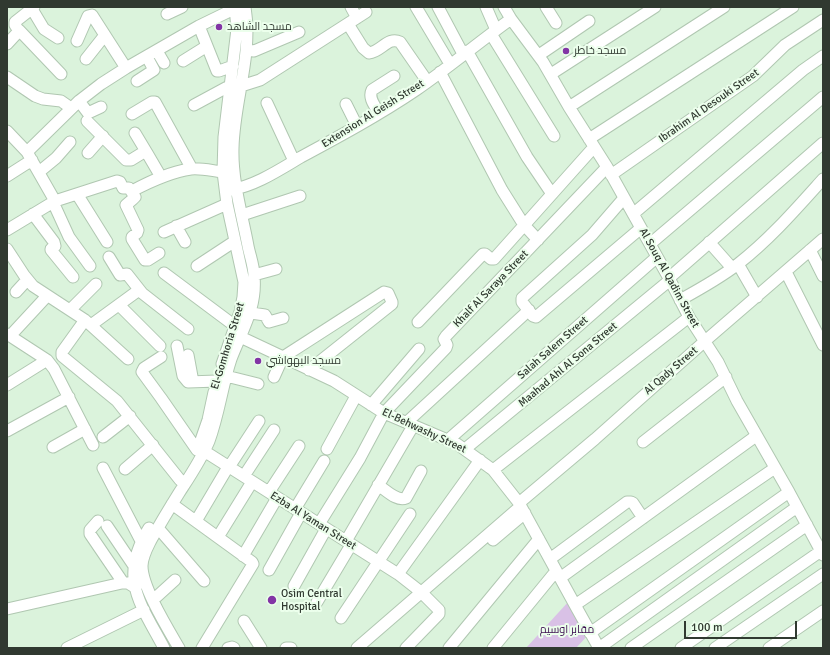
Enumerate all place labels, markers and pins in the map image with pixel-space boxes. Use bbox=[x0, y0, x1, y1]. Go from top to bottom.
place label: مسجد الشاهد bbox=[227, 20, 292, 34]
marker: مسجد الشاهد bbox=[214, 22, 224, 32]
place label: مسجد خاطر bbox=[574, 44, 626, 58]
marker: مسجد خاطر bbox=[561, 46, 571, 56]
place label: مسجد البهواشي bbox=[266, 354, 341, 368]
marker: مسجد البهواشي bbox=[253, 356, 263, 366]
place label: Osim Central Hospital bbox=[281, 587, 342, 613]
marker: Osim Central Hospital bbox=[266, 594, 278, 606]

